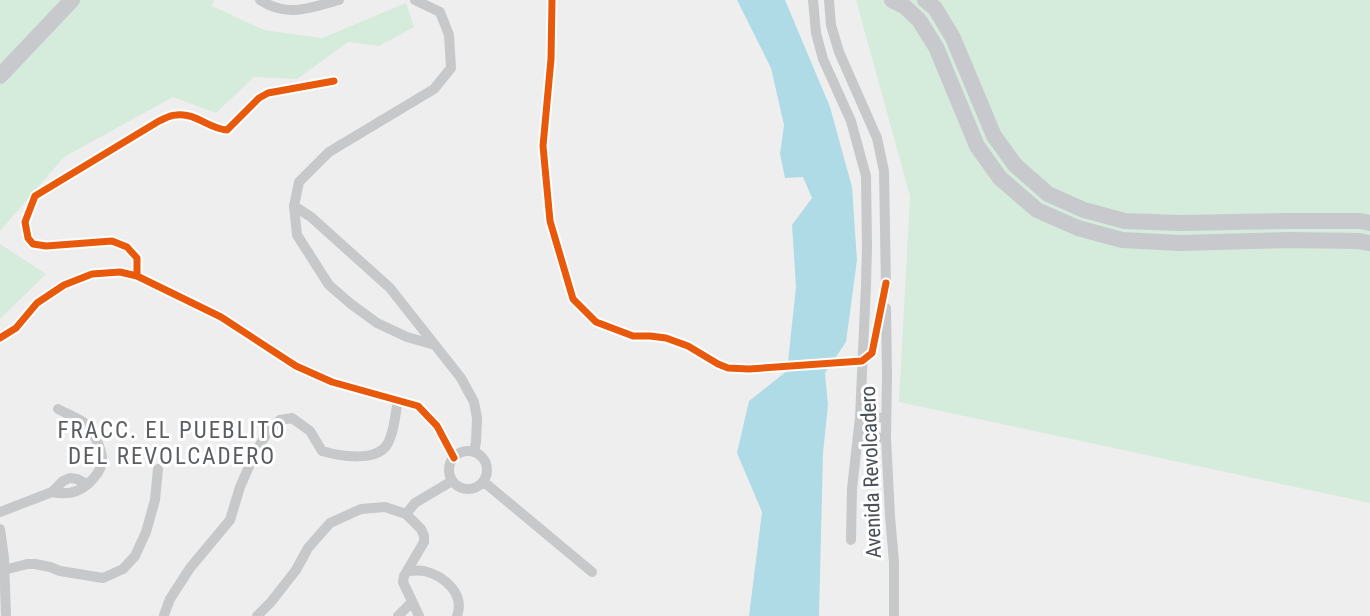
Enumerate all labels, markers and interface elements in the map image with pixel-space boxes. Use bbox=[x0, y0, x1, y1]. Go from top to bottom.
street label: Avenida Revolcadero bbox=[856, 385, 886, 559]
district label: FRACC. EL PUEBLITO DEL REVOLCADERO bbox=[58, 417, 286, 470]

